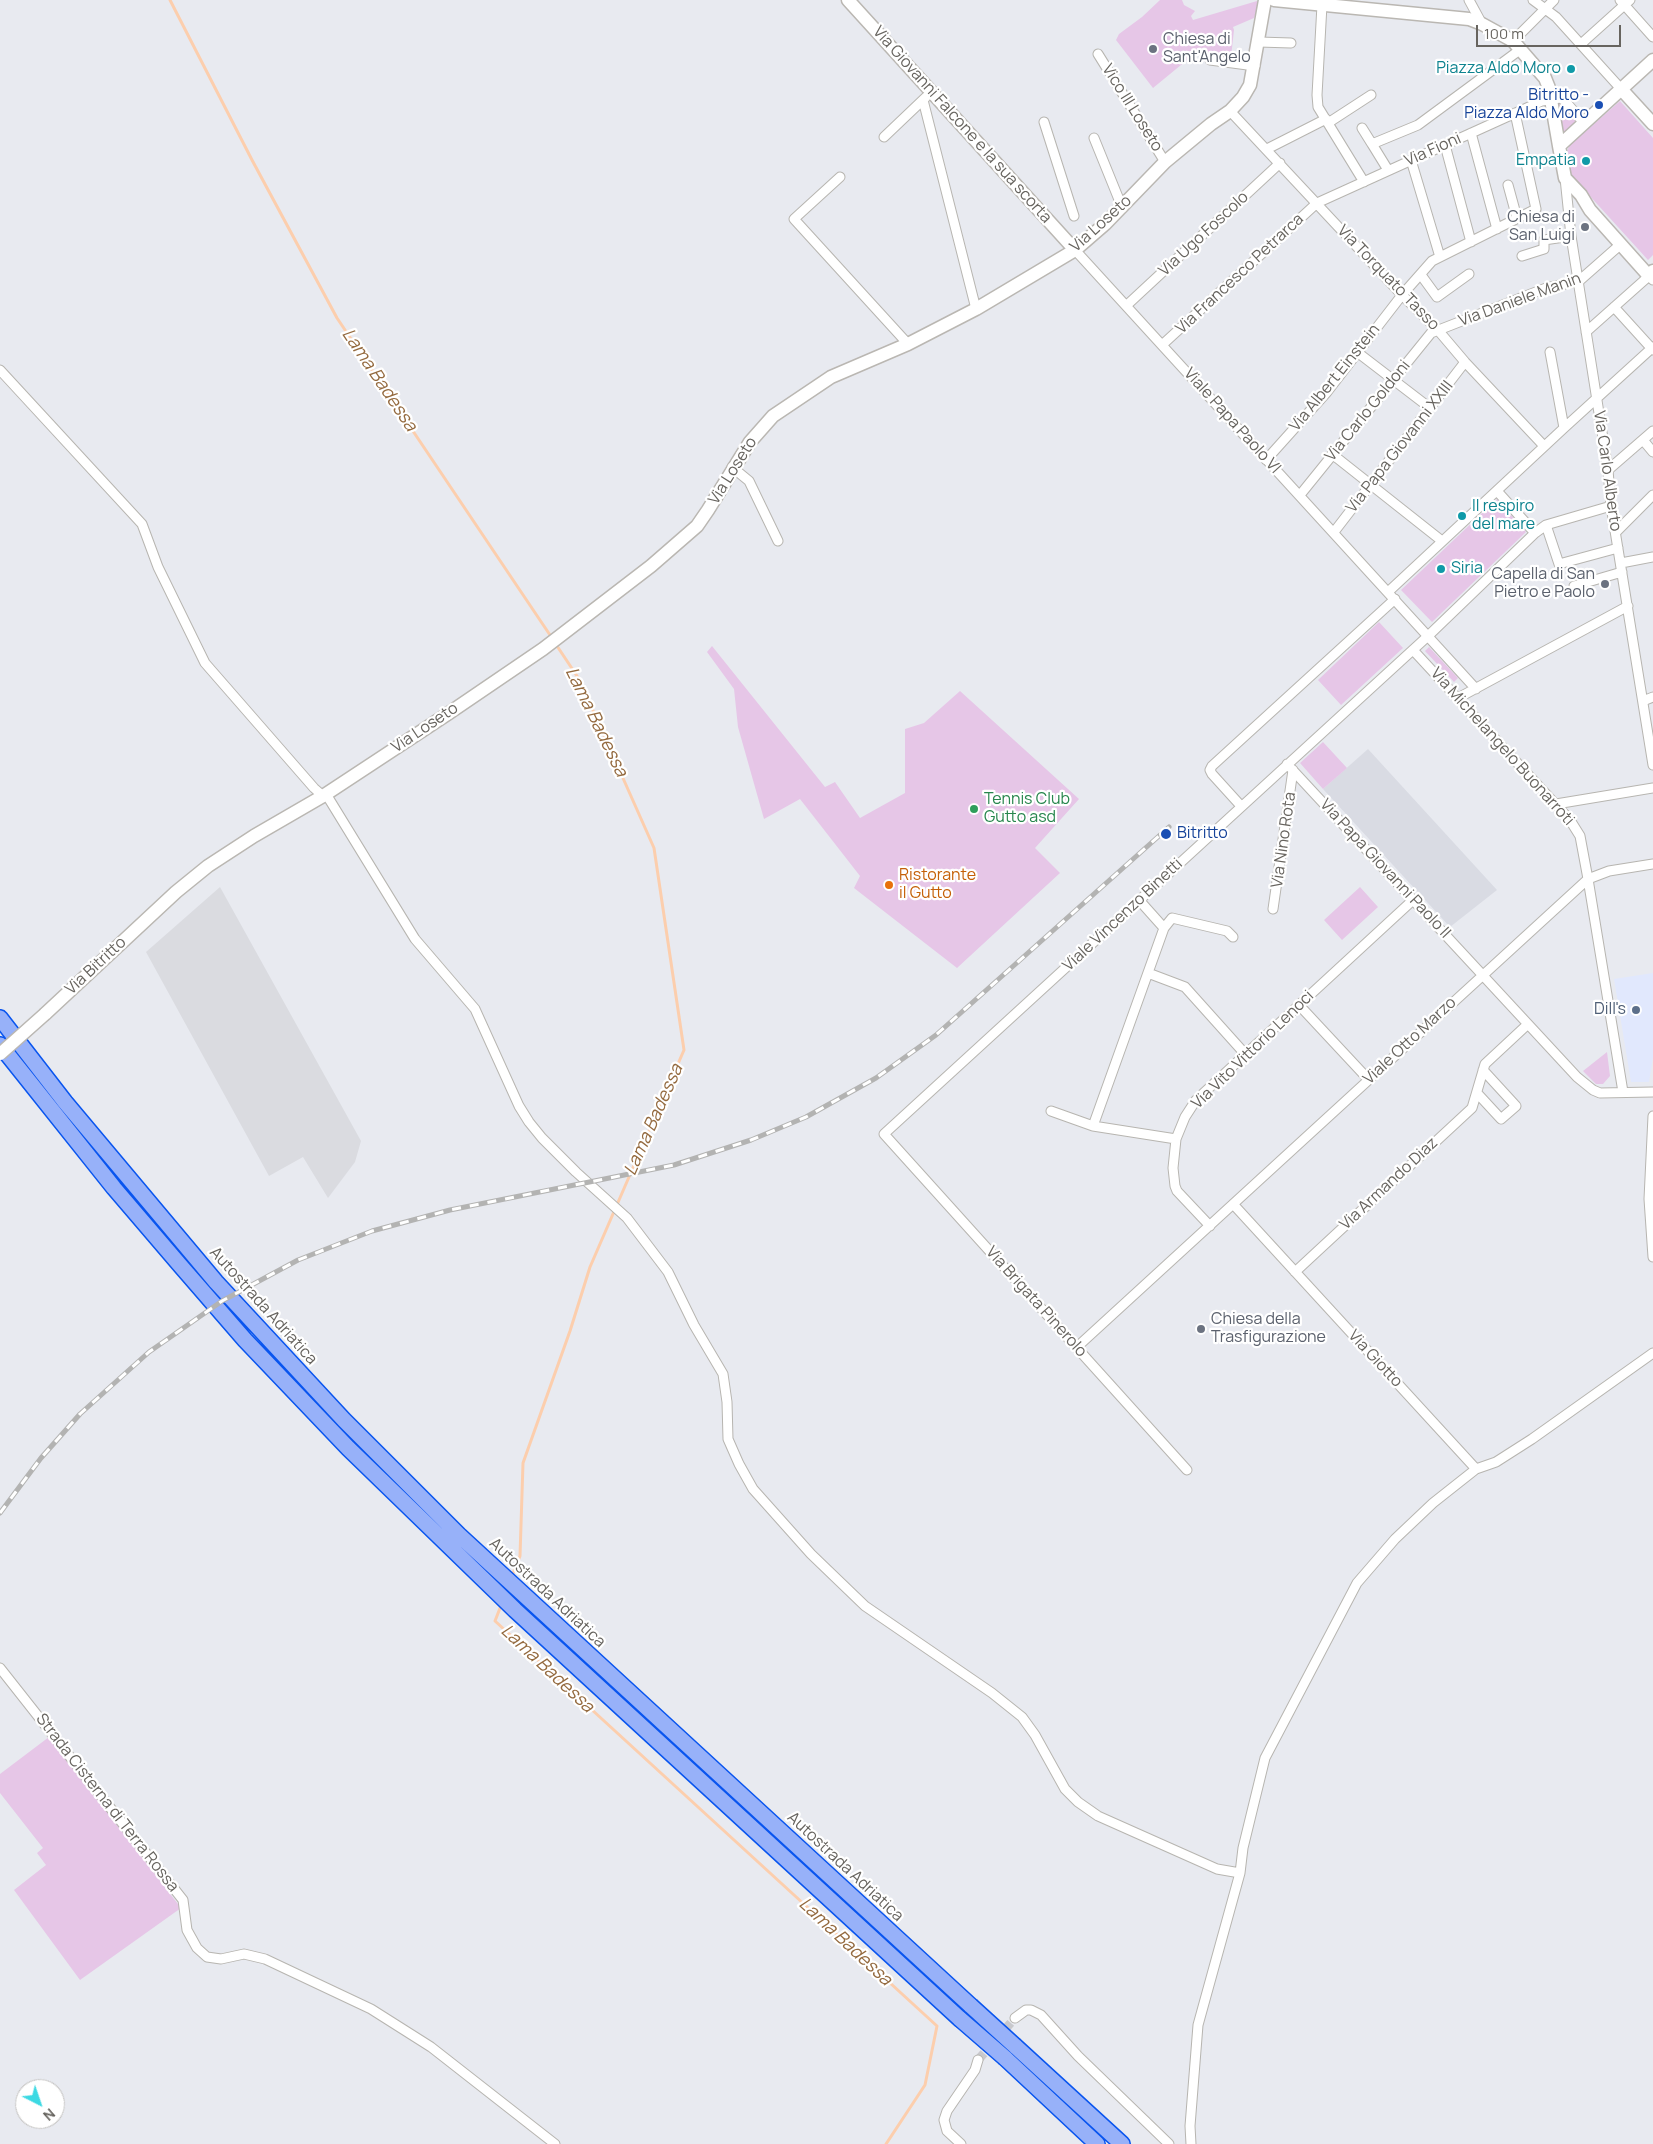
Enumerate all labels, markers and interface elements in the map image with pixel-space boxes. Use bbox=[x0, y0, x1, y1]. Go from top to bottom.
scale bar bbox=[1478, 15, 1623, 47]
street label: Via Giovanni Falcone e la sua scorta bbox=[868, 23, 1056, 227]
text: 100 m bbox=[1484, 23, 1524, 44]
place label: Chiesa di Sant'Angelo bbox=[1163, 30, 1251, 68]
marker: Chiesa di Sant'Angelo bbox=[1147, 43, 1159, 55]
place label: Piazza Aldo Moro bbox=[1436, 59, 1561, 79]
street label: Vico III Loseto bbox=[1097, 61, 1167, 155]
marker: Piazza Aldo Moro bbox=[1565, 63, 1577, 75]
place label: Bitritto - Piazza Aldo Moro bbox=[1464, 86, 1589, 124]
marker: Bitritto - Piazza Aldo Moro bbox=[1593, 99, 1605, 111]
street label: Via Fioni bbox=[1402, 129, 1464, 171]
place label: Empatia bbox=[1516, 151, 1576, 171]
marker: Empatia bbox=[1580, 155, 1592, 167]
street label: Via Ugo Foscolo bbox=[1155, 188, 1253, 280]
street label: Via Loseto bbox=[1066, 191, 1136, 257]
place label: Chiesa di San Luigi bbox=[1507, 208, 1575, 246]
street label: Via Francesco Petrarca bbox=[1172, 210, 1308, 338]
street label: Via Torquato Tasso bbox=[1333, 221, 1443, 335]
marker: Chiesa di San Luigi bbox=[1579, 221, 1591, 233]
street label: Via Daniele Manin bbox=[1456, 269, 1584, 331]
street label: Via Albert Einstein bbox=[1286, 320, 1384, 436]
water label: Lama Badessa bbox=[337, 325, 421, 435]
street label: Via Carlo Goldoni bbox=[1321, 357, 1415, 465]
street label: Viale Papa Paolo VI bbox=[1180, 364, 1284, 478]
street label: Via Papa Giovanni XXIII bbox=[1343, 377, 1457, 517]
street label: Via Carlo Alberto bbox=[1589, 409, 1625, 533]
street label: Via Loseto bbox=[705, 434, 761, 508]
place label: Il respiro del mare bbox=[1472, 497, 1535, 535]
marker: Il respiro del mare bbox=[1456, 510, 1468, 522]
place label: Siria bbox=[1451, 559, 1483, 579]
marker: Siria bbox=[1435, 563, 1447, 575]
place label: Capella di San Pietro e Paolo bbox=[1492, 565, 1595, 603]
marker: Capella di San Pietro e Paolo bbox=[1599, 578, 1611, 590]
water label: Lama Badessa bbox=[560, 664, 632, 780]
street label: Via Michelangelo Buonarroti bbox=[1426, 664, 1578, 830]
street label: Via Loseto bbox=[388, 699, 462, 757]
place label: Tennis Club Gutto asd bbox=[984, 790, 1070, 828]
street label: Via Nino Rota bbox=[1268, 791, 1300, 889]
street label: Via Papa Giovanni Paolo II bbox=[1316, 796, 1454, 942]
marker: Tennis Club Gutto asd bbox=[968, 803, 980, 815]
place label: Bitritto bbox=[1177, 824, 1228, 844]
marker: Bitritto bbox=[1159, 827, 1173, 841]
street label: Viale Vincenzo Binetti bbox=[1059, 855, 1187, 975]
place label: Ristorante il Gutto bbox=[899, 866, 976, 904]
marker: Ristorante il Gutto bbox=[883, 879, 895, 891]
street label: Via Bitritto bbox=[62, 933, 130, 999]
street label: Via Vito Vittorio Lenoci bbox=[1188, 987, 1318, 1113]
street label: Viale Otto Marzo bbox=[1360, 993, 1460, 1089]
place label: Dill's bbox=[1594, 1000, 1626, 1020]
marker: Dill's bbox=[1630, 1004, 1642, 1016]
water label: Lama Badessa bbox=[620, 1061, 688, 1179]
street label: Via Armando Diaz bbox=[1336, 1134, 1442, 1234]
street label: Autostrada Adriatica bbox=[205, 1243, 321, 1369]
street label: Via Brigata Pinerolo bbox=[981, 1243, 1091, 1361]
place label: Chiesa della Trasfigurazione bbox=[1211, 1310, 1326, 1348]
marker: Chiesa della Trasfigurazione bbox=[1195, 1323, 1207, 1335]
street label: Via Giotto bbox=[1344, 1327, 1406, 1391]
street label: Autostrada Adriatica bbox=[485, 1534, 609, 1652]
water label: Lama Badessa bbox=[496, 1620, 598, 1718]
street label: Strada Cisterna di Terra Rossa bbox=[31, 1710, 183, 1896]
street label: Autostrada Adriatica bbox=[783, 1808, 907, 1926]
water label: Lama Badessa bbox=[794, 1893, 896, 1991]
north arrow bbox=[15, 2079, 65, 2129]
text: N bbox=[39, 2104, 60, 2125]

